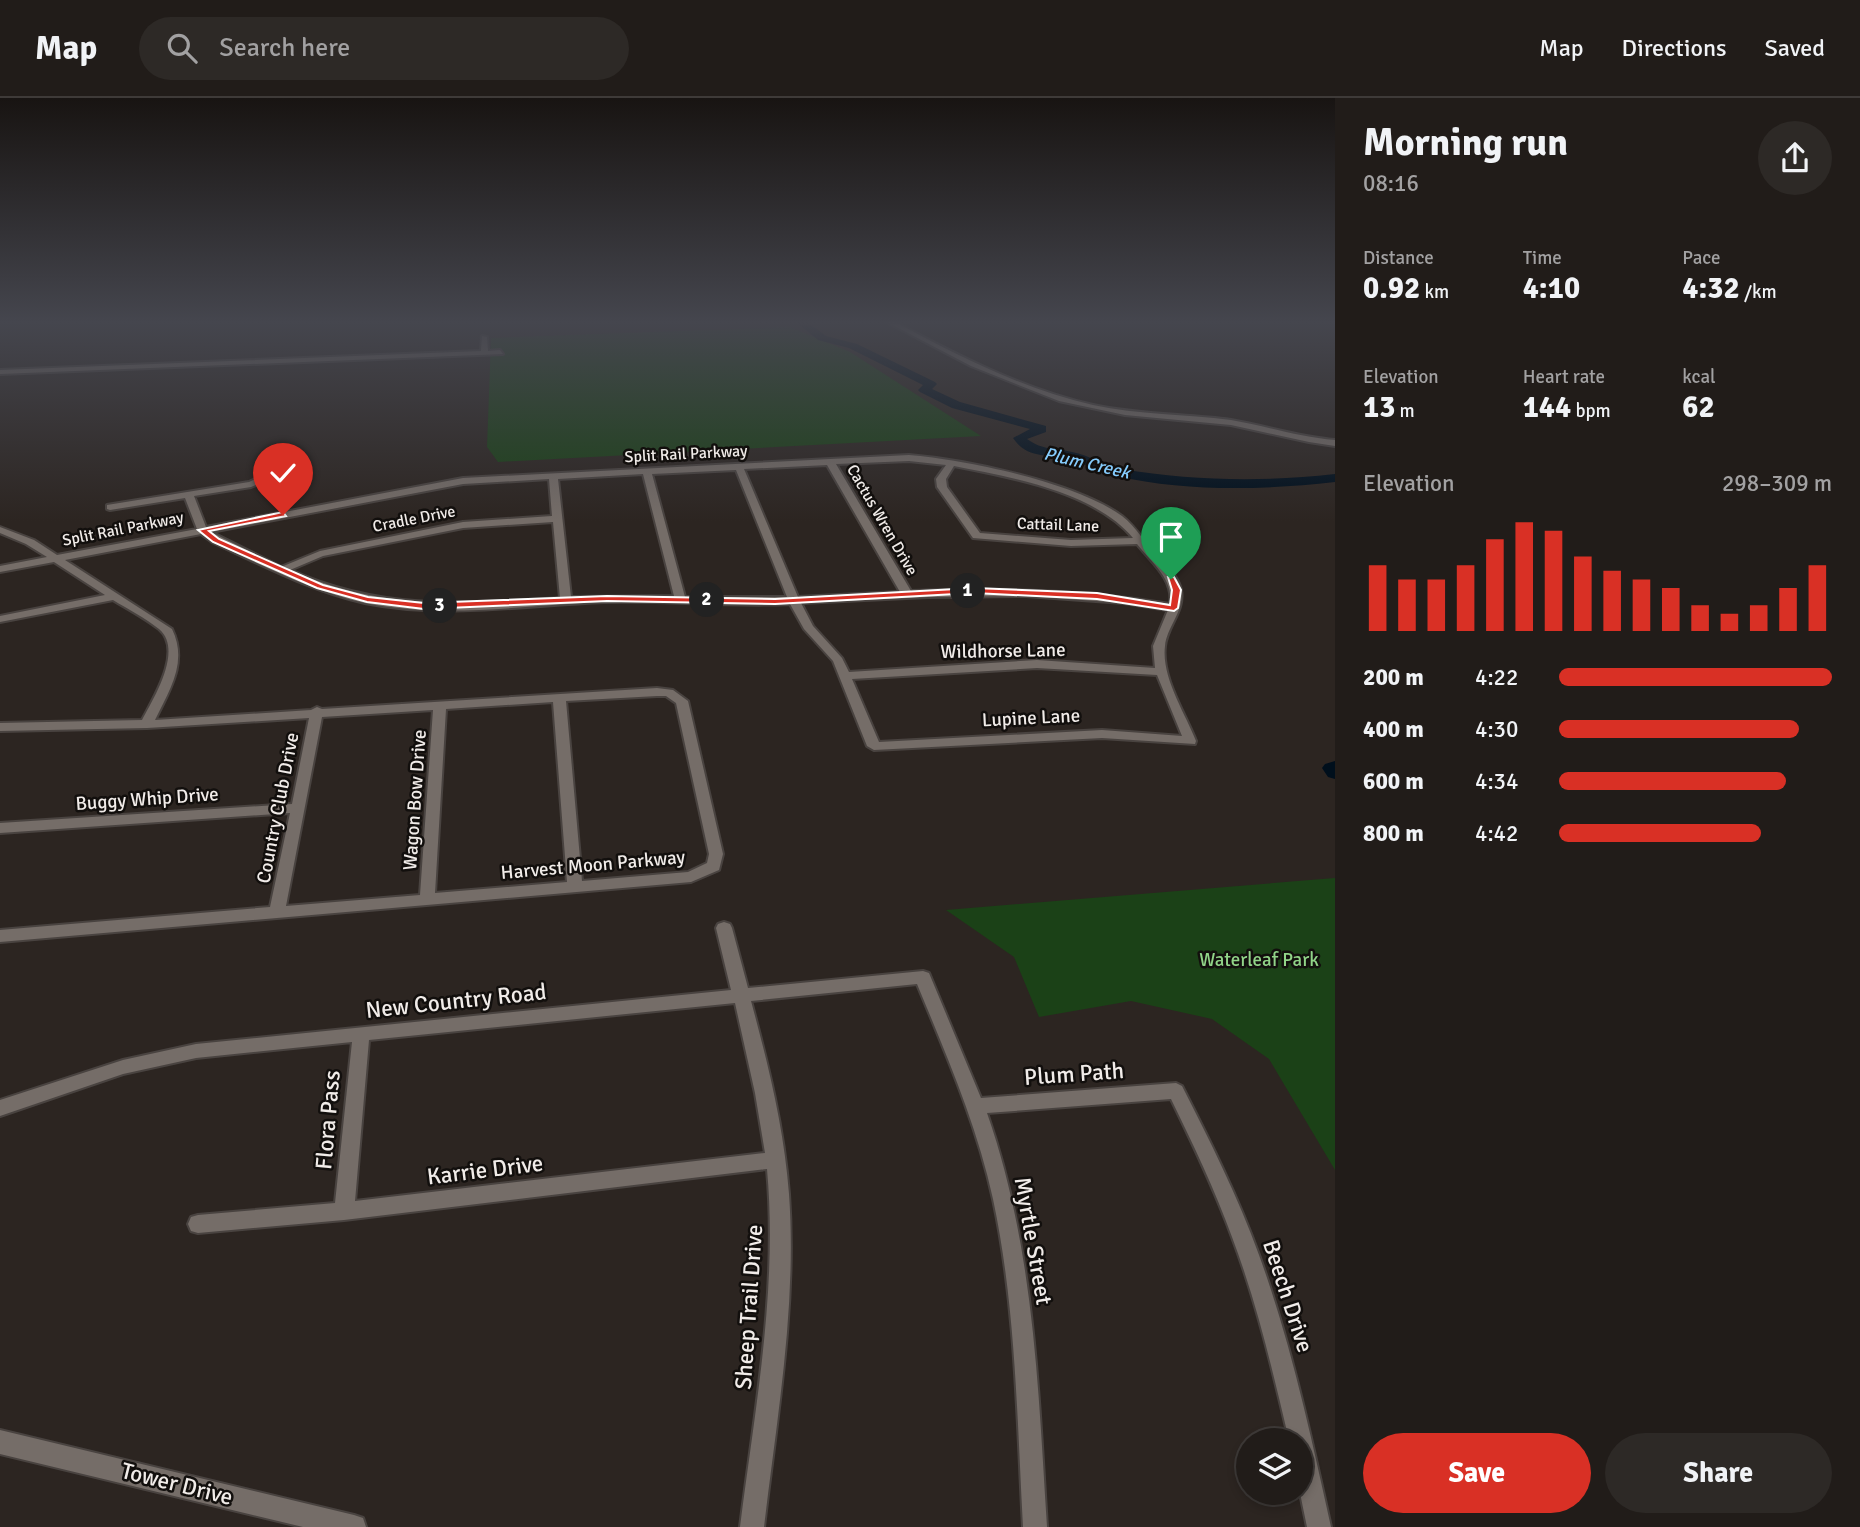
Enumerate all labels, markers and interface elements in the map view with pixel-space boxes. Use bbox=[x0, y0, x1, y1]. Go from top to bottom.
search box bbox=[139, 17, 629, 80]
text: Map bbox=[35, 28, 97, 69]
icon: search bbox=[163, 29, 201, 67]
text: Search here bbox=[219, 32, 350, 64]
text: Map bbox=[1539, 33, 1584, 63]
text: Directions bbox=[1622, 33, 1727, 63]
text: Saved bbox=[1765, 33, 1825, 63]
text: Morning run bbox=[1363, 119, 1568, 166]
button: share bbox=[1758, 121, 1832, 195]
text: 08:16 bbox=[1363, 169, 1419, 198]
text: Distance bbox=[1363, 246, 1434, 270]
text: Time bbox=[1523, 246, 1562, 270]
text: Pace bbox=[1682, 246, 1721, 270]
text: 0.92 bbox=[1363, 270, 1420, 307]
text: 4:10 bbox=[1523, 270, 1580, 307]
text: 4:32 bbox=[1682, 270, 1740, 307]
text: km bbox=[1420, 280, 1449, 304]
text: /km bbox=[1740, 280, 1777, 304]
text: Elevation bbox=[1363, 365, 1439, 389]
text: Heart rate bbox=[1523, 365, 1605, 389]
text: kcal bbox=[1682, 365, 1716, 389]
text: 13 bbox=[1363, 389, 1395, 426]
text: 144 bbox=[1523, 389, 1571, 426]
text: 62 bbox=[1682, 389, 1715, 426]
text: m bbox=[1395, 399, 1415, 423]
text: bpm bbox=[1571, 399, 1611, 423]
street label: Split Rail Parkway bbox=[624, 441, 748, 467]
water label: Plum Creek bbox=[1042, 442, 1134, 484]
pin bbox=[253, 443, 313, 515]
icon: check bbox=[264, 454, 302, 492]
street label: Cactus Wren Drive bbox=[842, 461, 922, 579]
text: Elevation bbox=[1363, 469, 1455, 498]
text: 298–309 m bbox=[1722, 469, 1832, 498]
street label: Cradle Drive bbox=[371, 501, 457, 537]
street label: Split Rail Parkway bbox=[61, 507, 186, 551]
pin bbox=[1141, 507, 1201, 579]
street label: Cattail Lane bbox=[1016, 514, 1100, 536]
icon: arrive bbox=[1152, 518, 1190, 556]
pin: 1 bbox=[950, 574, 986, 608]
text: 1 bbox=[962, 578, 973, 602]
pin: 2 bbox=[690, 582, 724, 618]
text: 2 bbox=[701, 587, 712, 611]
pin: 3 bbox=[422, 588, 458, 624]
text: 3 bbox=[434, 593, 445, 617]
street label: Wildhorse Lane bbox=[940, 638, 1066, 664]
text: 200 m bbox=[1363, 663, 1424, 692]
text: 4:22 bbox=[1475, 663, 1518, 692]
street label: Lupine Lane bbox=[981, 703, 1081, 733]
text: 400 m bbox=[1363, 715, 1424, 744]
text: 4:30 bbox=[1475, 715, 1518, 744]
street label: Wagon Bow Drive bbox=[398, 729, 432, 871]
street label: Country Club Drive bbox=[252, 731, 304, 885]
text: 600 m bbox=[1363, 767, 1424, 796]
text: 4:34 bbox=[1475, 767, 1518, 796]
street label: Buggy Whip Drive bbox=[75, 782, 219, 816]
text: 800 m bbox=[1363, 819, 1424, 848]
text: 4:42 bbox=[1475, 819, 1518, 848]
street label: Harvest Moon Parkway bbox=[500, 845, 686, 885]
park label: Waterleaf Park bbox=[1199, 948, 1319, 972]
street label: New Country Road bbox=[364, 977, 548, 1025]
street label: Plum Path bbox=[1023, 1056, 1125, 1092]
street label: Flora Pass bbox=[309, 1069, 347, 1171]
street label: Karrie Drive bbox=[425, 1148, 545, 1192]
street label: Myrtle Street bbox=[1007, 1175, 1059, 1307]
street label: Sheep Trail Drive bbox=[729, 1224, 769, 1390]
street label: Beech Drive bbox=[1256, 1236, 1320, 1356]
map controls bbox=[1236, 1428, 1313, 1505]
button: layers bbox=[1236, 1428, 1313, 1505]
button: Save bbox=[1363, 1433, 1591, 1513]
button: Share bbox=[1605, 1433, 1832, 1513]
street label: Tower Drive bbox=[118, 1456, 236, 1512]

